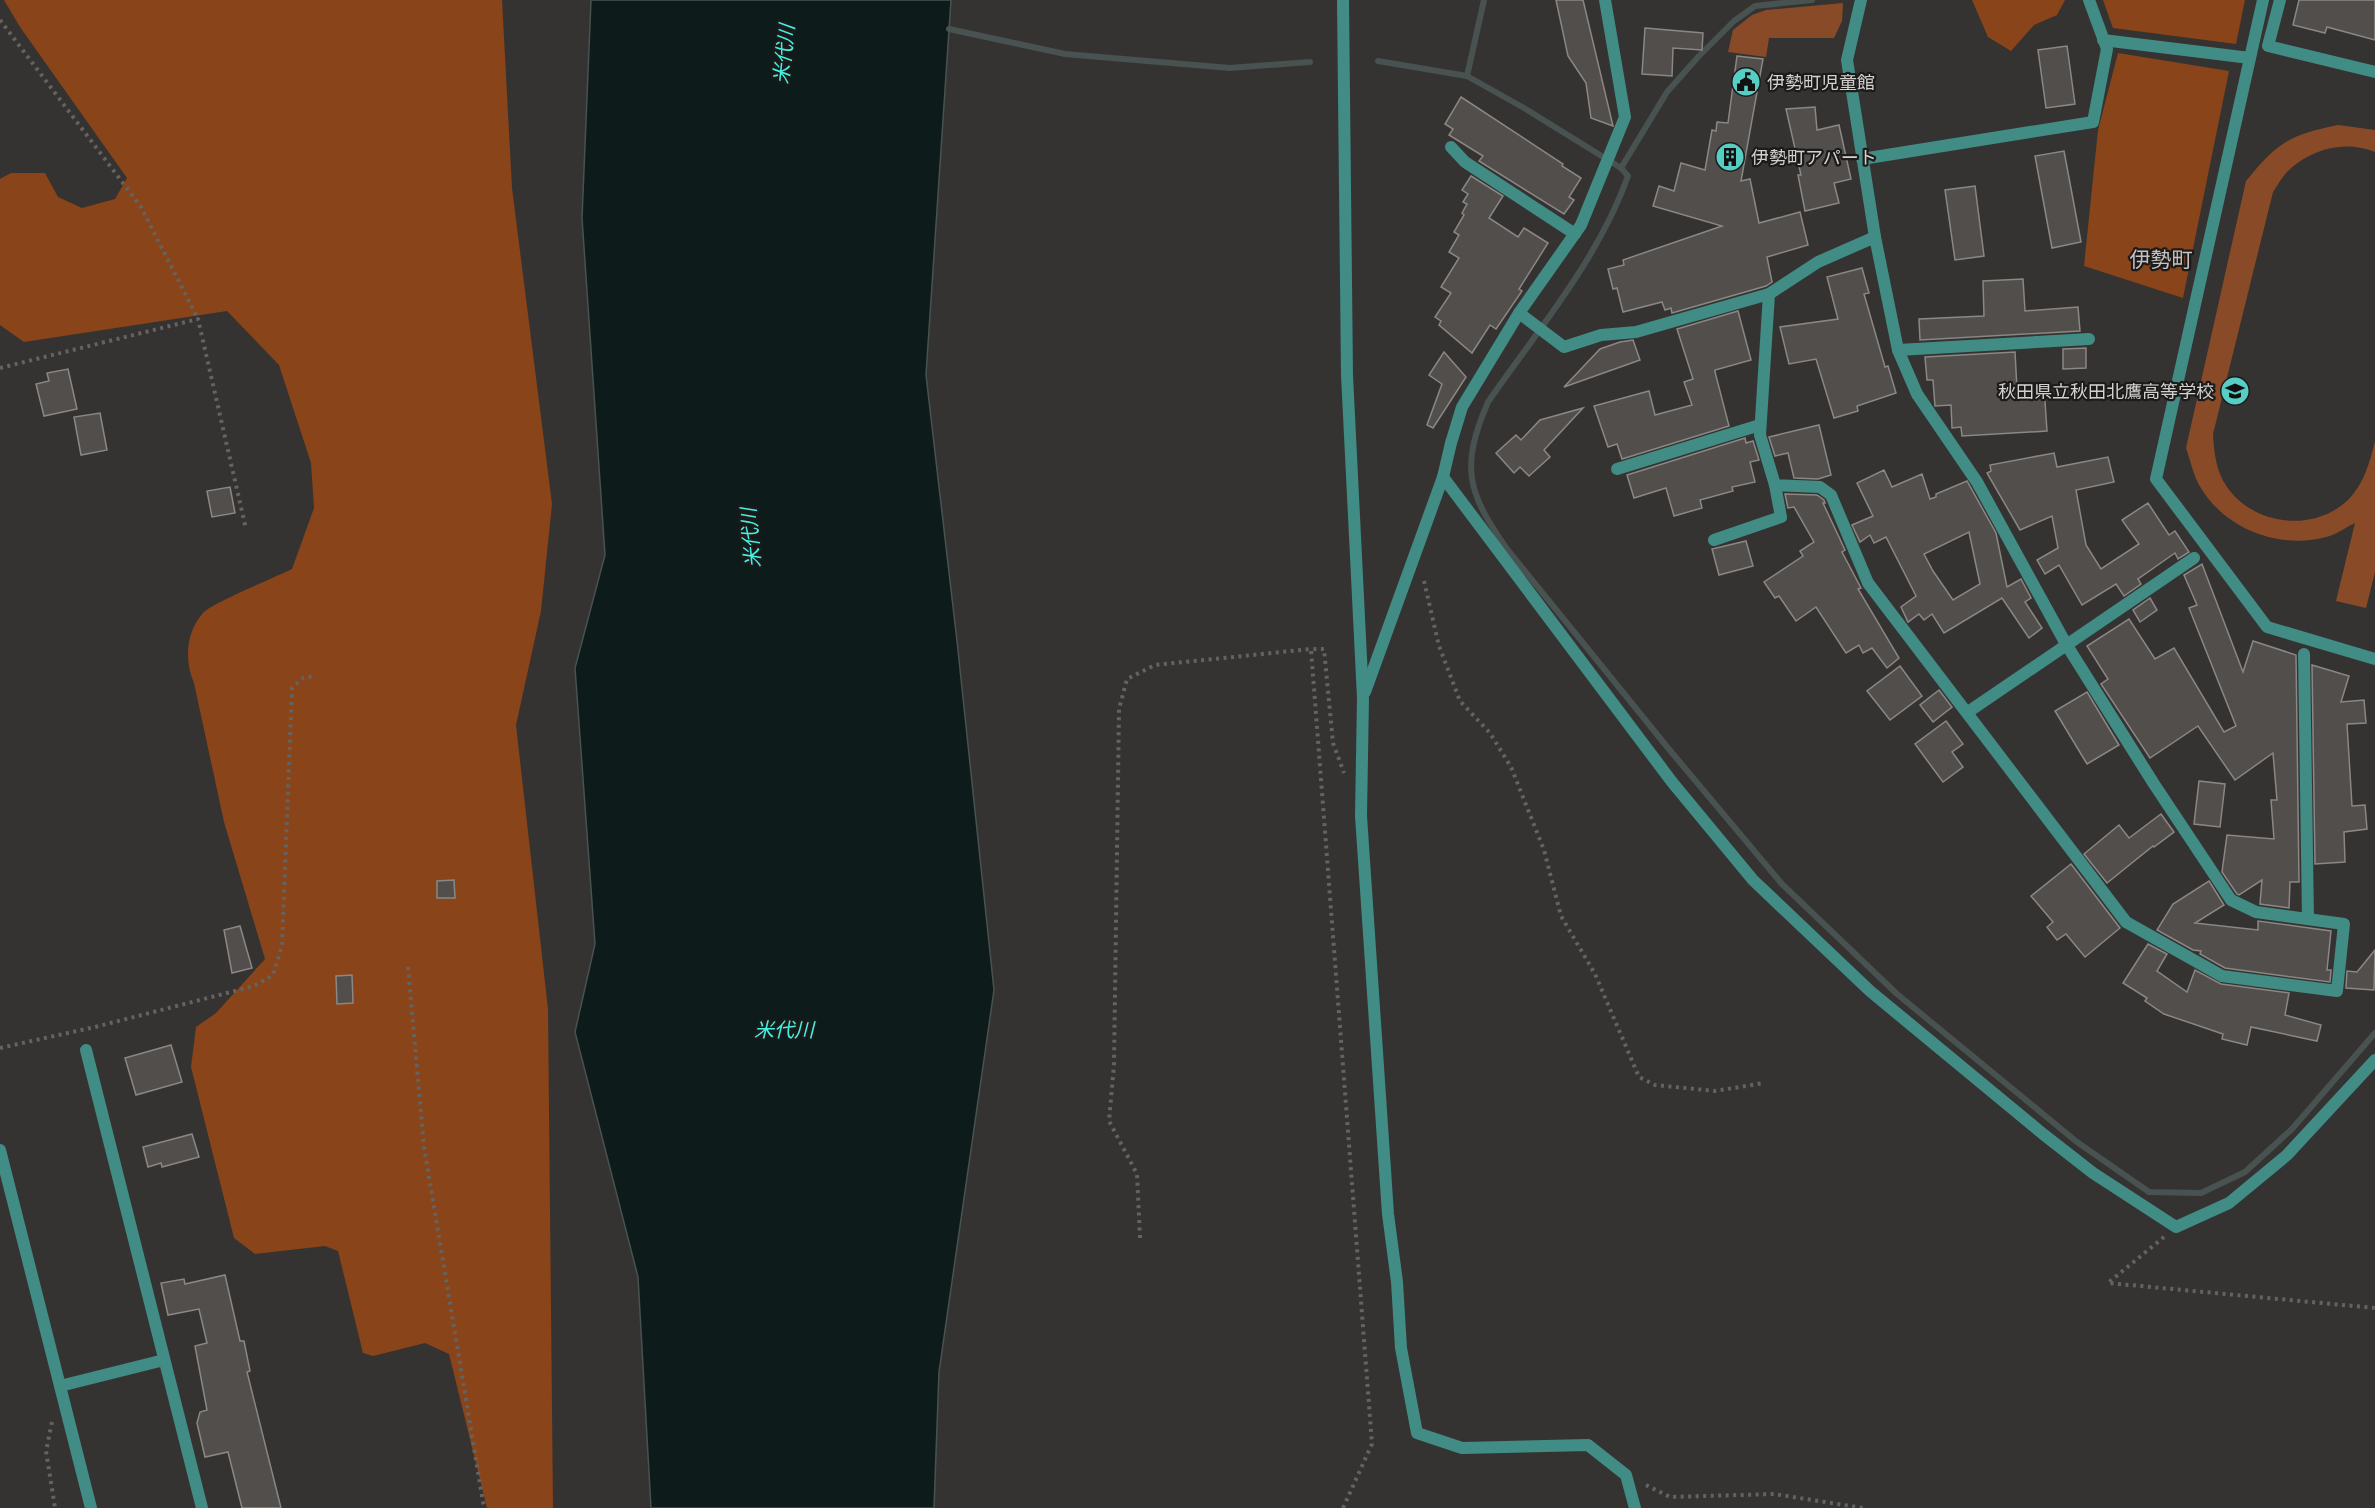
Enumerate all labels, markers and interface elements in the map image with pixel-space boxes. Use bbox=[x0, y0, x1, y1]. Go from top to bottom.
water label: 米代川 bbox=[768, 21, 798, 85]
public building icon: 伊勢町児童館 bbox=[1730, 66, 1762, 98]
place label: 伊勢町児童館 bbox=[1767, 71, 1875, 93]
building icon: 伊勢町アパート bbox=[1714, 141, 1746, 173]
place label: 伊勢町アパート bbox=[1751, 146, 1877, 168]
district label: 伊勢町 bbox=[2130, 246, 2193, 271]
school or university icon: 秋田県立秋田北鷹高等学校 bbox=[2219, 375, 2251, 407]
place label: 秋田県立秋田北鷹高等学校 bbox=[1998, 380, 2214, 402]
water label: 米代川 bbox=[735, 505, 765, 569]
water label: 米代川 bbox=[754, 1017, 816, 1041]

